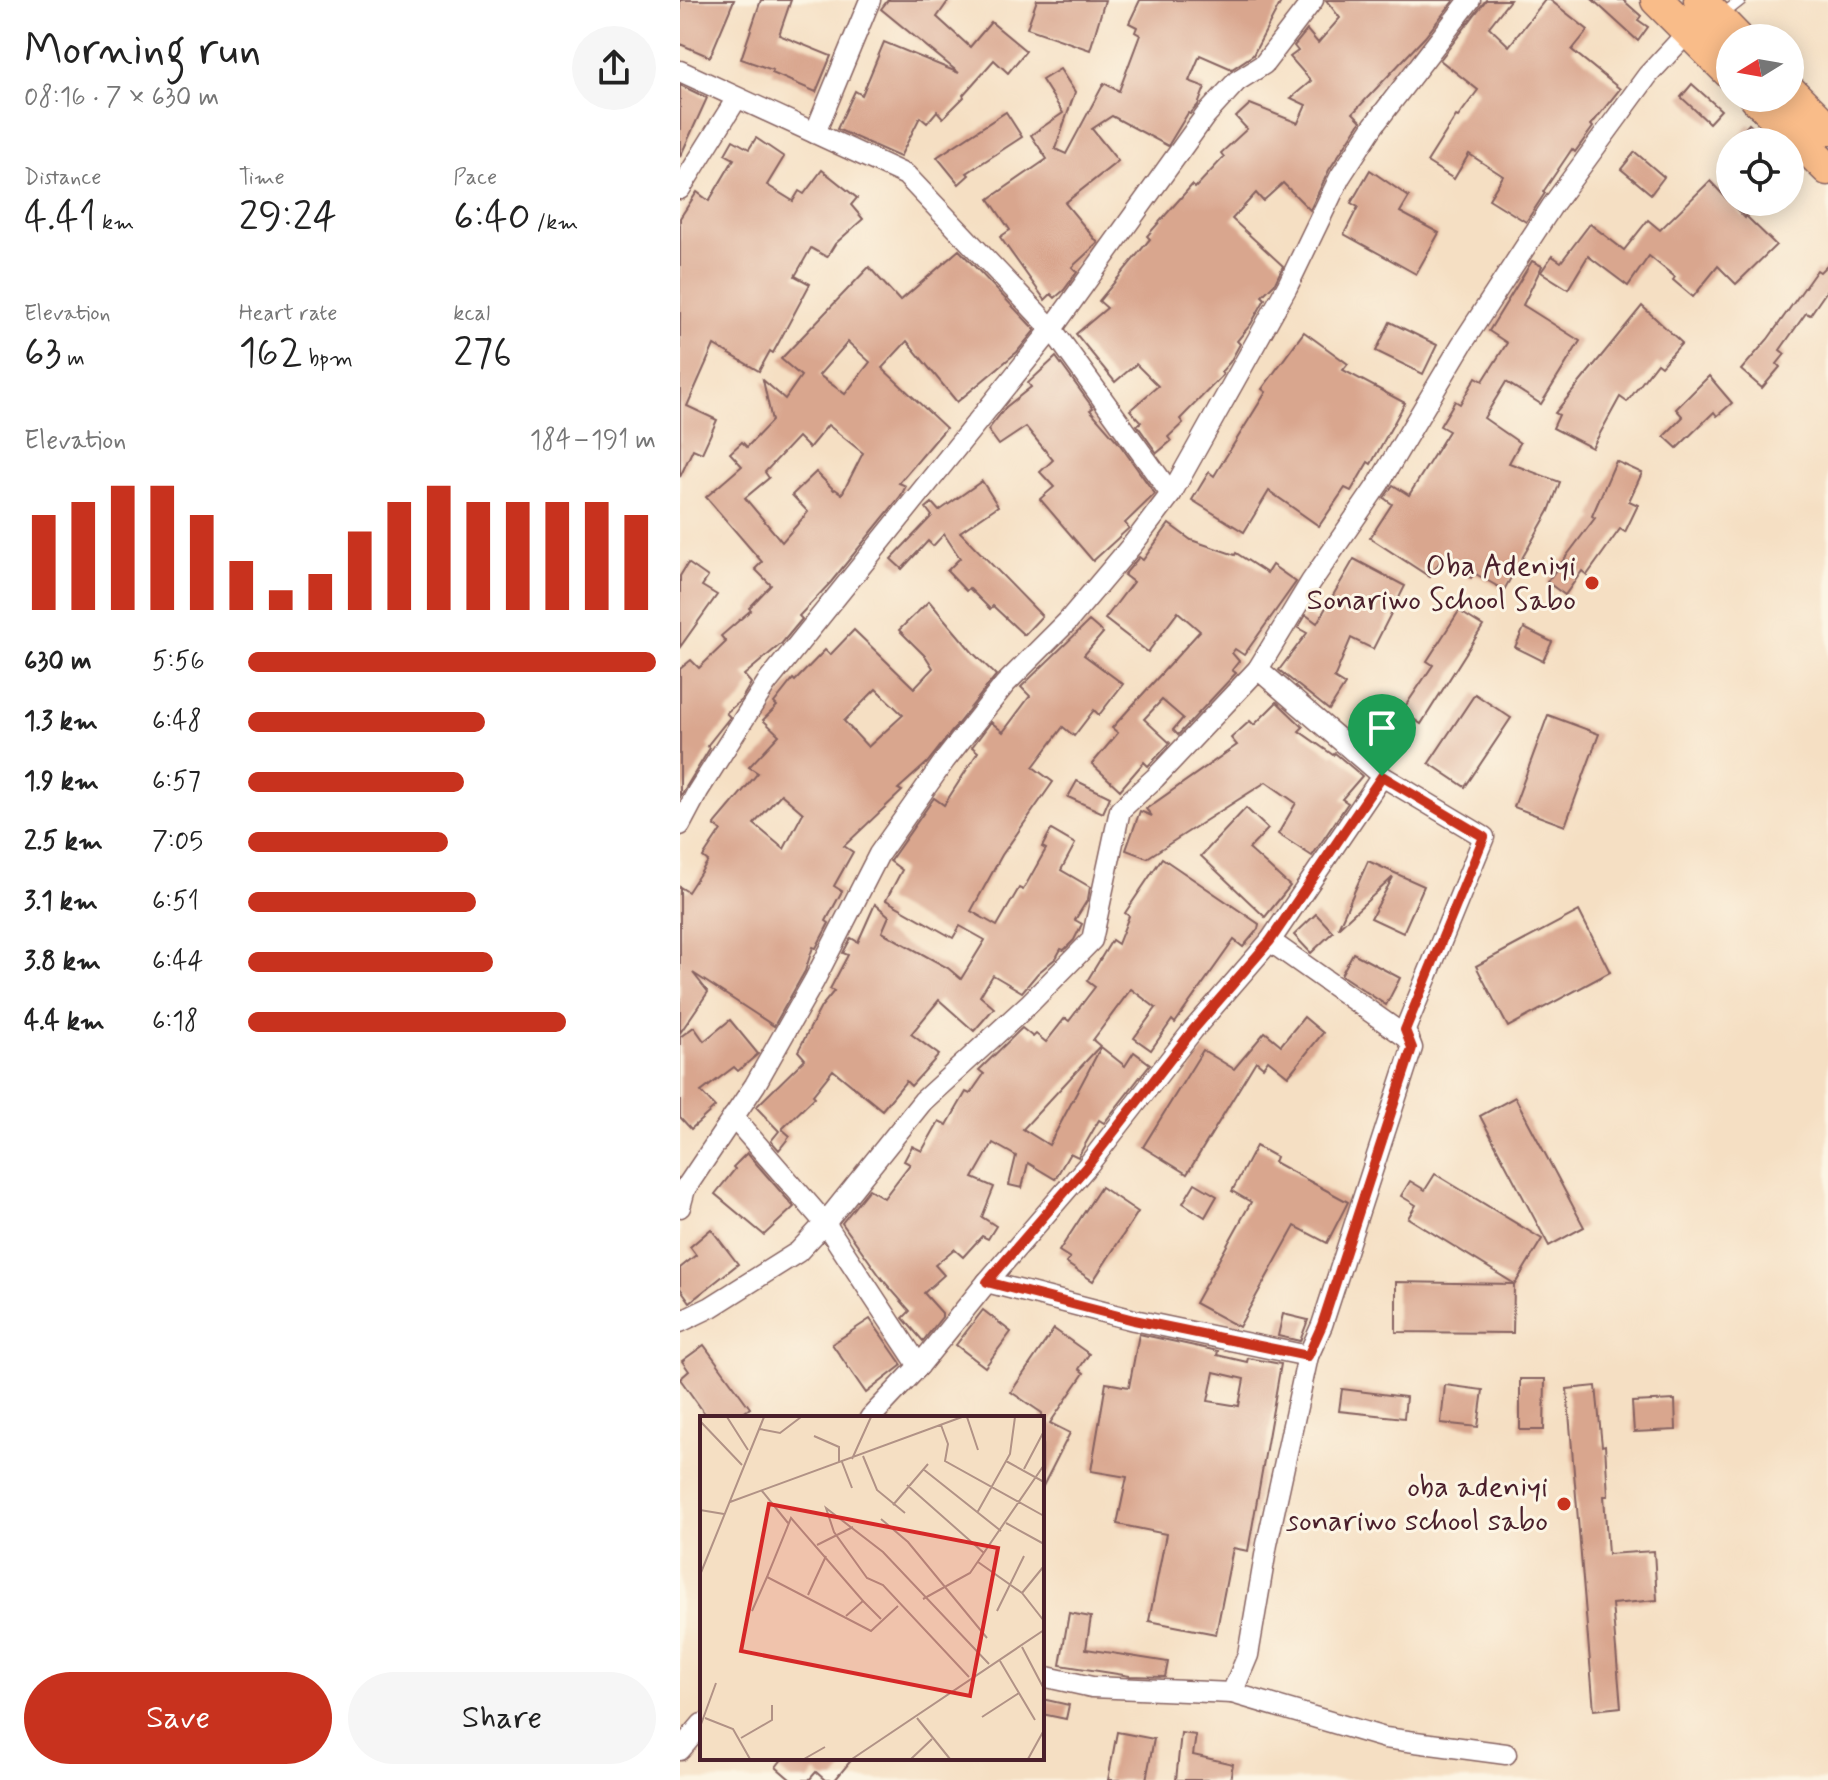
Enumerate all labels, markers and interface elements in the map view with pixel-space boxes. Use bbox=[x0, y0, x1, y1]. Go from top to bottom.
text: Morning run bbox=[24, 22, 261, 80]
north arrow bbox=[1716, 24, 1804, 112]
map controls bbox=[1716, 24, 1804, 216]
button: share bbox=[572, 26, 656, 110]
text: 08:16 · 7 × 630 m bbox=[24, 81, 219, 115]
button: locate bbox=[1716, 128, 1804, 216]
text: Distance bbox=[24, 164, 101, 192]
text: Time bbox=[239, 164, 285, 192]
text: Pace bbox=[453, 164, 497, 192]
text: 4.41 bbox=[24, 192, 96, 244]
text: 29:24 bbox=[239, 192, 337, 244]
text: 6:40 bbox=[453, 192, 531, 244]
text: km bbox=[96, 209, 134, 237]
text: /km bbox=[531, 209, 578, 237]
text: Elevation bbox=[24, 300, 111, 328]
text: Heart rate bbox=[239, 300, 337, 328]
text: kcal bbox=[453, 300, 490, 328]
text: 63 bbox=[24, 328, 61, 380]
text: 162 bbox=[239, 328, 303, 380]
text: 276 bbox=[453, 328, 512, 380]
text: m bbox=[61, 345, 85, 373]
text: bpm bbox=[303, 345, 353, 373]
text: Elevation bbox=[24, 424, 126, 458]
text: 184–191 m bbox=[530, 424, 656, 458]
place label: Oba Adeniyi Sonariwo School Sabo bbox=[1307, 547, 1576, 620]
marker: Oba Adeniyi Sonariwo School Sabo bbox=[1583, 574, 1601, 592]
text: 630 m bbox=[24, 645, 92, 679]
text: 5:56 bbox=[152, 645, 205, 679]
pin bbox=[1348, 694, 1416, 776]
text: 1.3 km bbox=[24, 705, 98, 739]
text: 6:48 bbox=[152, 705, 202, 739]
icon: arrive bbox=[1360, 706, 1404, 750]
text: 1.9 km bbox=[24, 765, 99, 799]
text: 6:57 bbox=[152, 765, 201, 799]
text: 2.5 km bbox=[24, 825, 103, 859]
text: 7:05 bbox=[152, 825, 203, 859]
text: 3.1 km bbox=[24, 885, 98, 919]
text: 6:51 bbox=[152, 885, 199, 919]
text: 3.8 km bbox=[24, 945, 101, 979]
text: 6:44 bbox=[152, 945, 203, 979]
text: 4.4 km bbox=[24, 1005, 105, 1039]
text: 6:18 bbox=[152, 1005, 198, 1039]
inset map bbox=[700, 1416, 1044, 1760]
place label: oba adeniyi sonariwo school sabo bbox=[1286, 1468, 1548, 1541]
marker: oba adeniyi sonariwo school sabo bbox=[1555, 1495, 1573, 1513]
button: Save bbox=[24, 1672, 332, 1764]
button: Share bbox=[348, 1672, 656, 1764]

